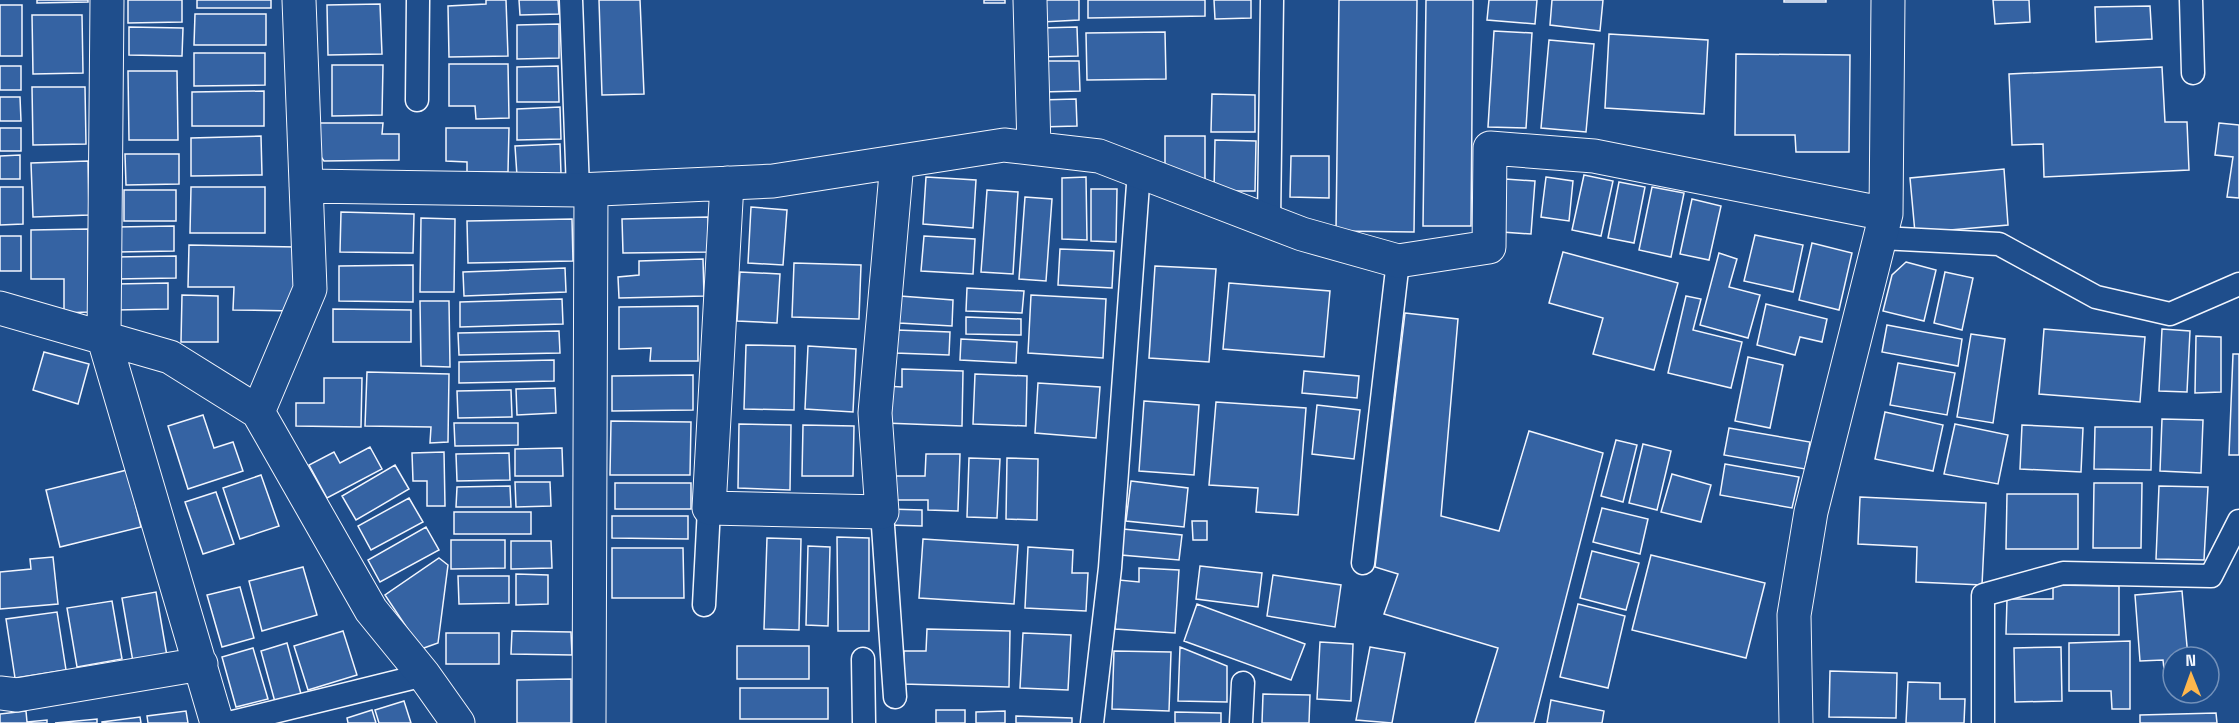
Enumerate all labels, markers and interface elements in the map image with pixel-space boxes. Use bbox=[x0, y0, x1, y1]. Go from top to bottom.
north arrow bbox=[2161, 645, 2221, 705]
text: N bbox=[2185, 650, 2196, 671]

